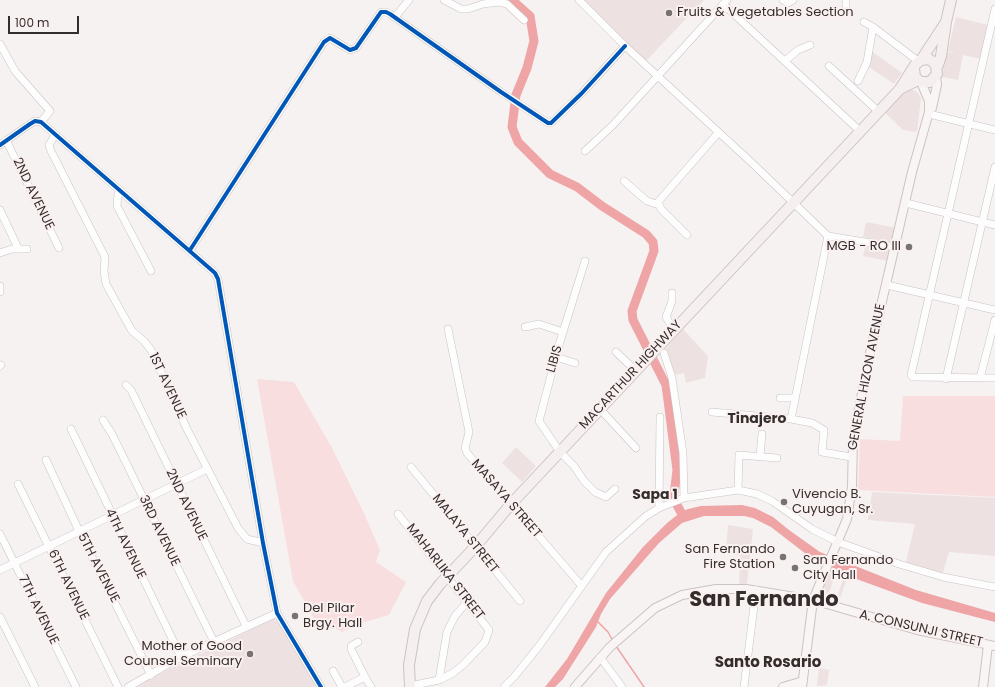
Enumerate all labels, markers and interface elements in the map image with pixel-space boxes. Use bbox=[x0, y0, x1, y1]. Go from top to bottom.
place label: Fruits & Vegetables Section bbox=[677, 5, 854, 21]
scale bar bbox=[10, 8, 81, 34]
marker: Fruits & Vegetables Section bbox=[664, 8, 674, 18]
text: 100 m bbox=[15, 14, 49, 31]
street label: 2ND AVENUE bbox=[9, 155, 57, 233]
place label: MGB - RO III bbox=[826, 239, 901, 255]
marker: MGB - RO III bbox=[904, 242, 914, 252]
street label: GENERAL HIZON AVENUE bbox=[845, 302, 889, 452]
street label: MACARTHUR HIGHWAY bbox=[576, 317, 686, 433]
street label: LIBIS bbox=[544, 344, 566, 374]
street label: 1ST AVENUE bbox=[145, 350, 189, 422]
district label: Tinajero bbox=[728, 411, 786, 427]
street label: MASAYA STREET bbox=[468, 456, 544, 542]
street label: 2ND AVENUE bbox=[162, 466, 210, 544]
district label: Sapa 1 bbox=[632, 487, 678, 503]
place label: Vivencio B. Cuyugan, Sr. bbox=[792, 487, 873, 518]
street label: MALAYA STREET bbox=[428, 491, 502, 577]
street label: 3RD AVENUE bbox=[135, 493, 183, 569]
marker: Vivencio B. Cuyugan, Sr. bbox=[779, 497, 789, 507]
street label: 4TH AVENUE bbox=[101, 506, 149, 582]
street label: MAHARLIKA STREET bbox=[403, 521, 487, 623]
street label: 5TH AVENUE bbox=[74, 530, 122, 606]
place label: San Fernando Fire Station bbox=[685, 542, 775, 573]
street label: 6TH AVENUE bbox=[44, 547, 92, 623]
marker: San Fernando Fire Station bbox=[778, 552, 788, 562]
place label: San Fernando City Hall bbox=[803, 553, 893, 584]
marker: San Fernando City Hall bbox=[790, 563, 800, 573]
street label: 7TH AVENUE bbox=[14, 573, 62, 647]
district label: San Fernando bbox=[689, 588, 839, 614]
place label: Del Pilar Brgy. Hall bbox=[303, 601, 362, 632]
street label: A. CONSUNJI STREET bbox=[858, 607, 984, 651]
marker: Del Pilar Brgy. Hall bbox=[290, 611, 300, 621]
place label: Mother of Good Counsel Seminary bbox=[124, 639, 242, 670]
marker: Mother of Good Counsel Seminary bbox=[245, 649, 255, 659]
district label: Santo Rosario bbox=[715, 654, 821, 672]

